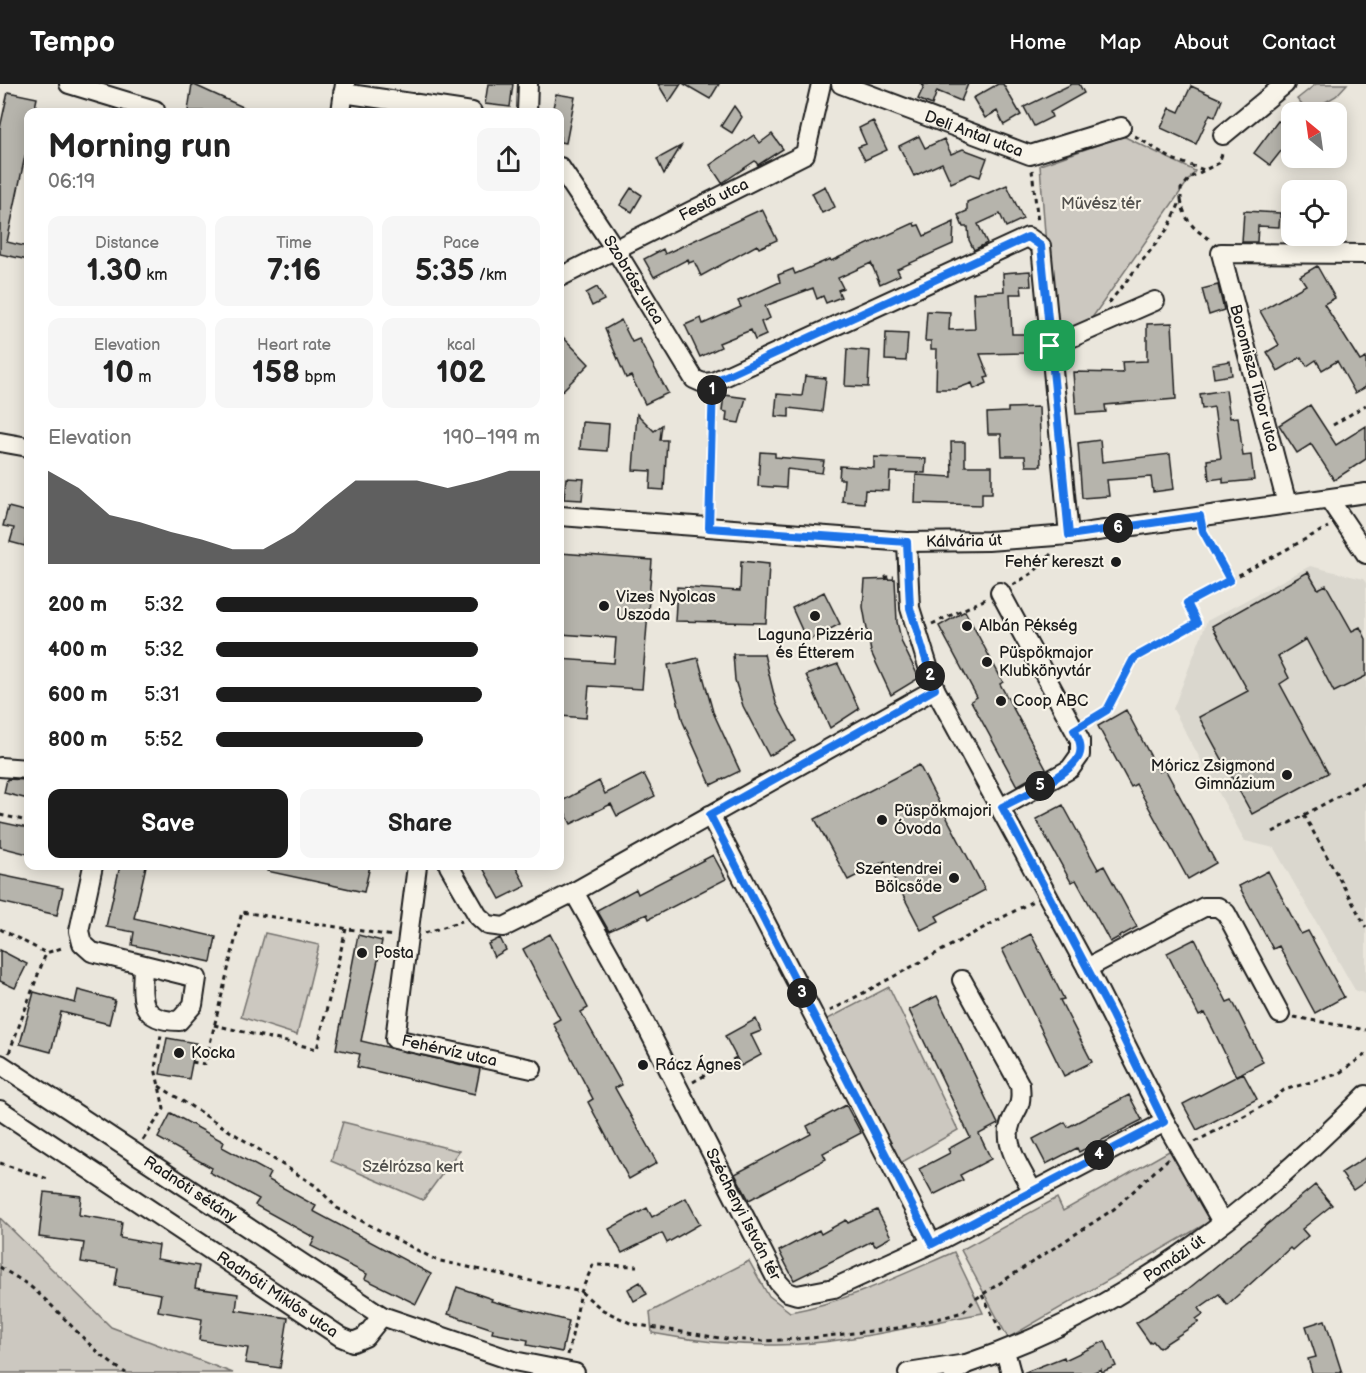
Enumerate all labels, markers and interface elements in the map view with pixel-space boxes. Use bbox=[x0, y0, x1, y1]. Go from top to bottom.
text: Tempo bbox=[30, 26, 115, 59]
text: Home bbox=[1009, 30, 1066, 55]
text: Map bbox=[1099, 30, 1141, 55]
text: About bbox=[1174, 30, 1229, 55]
text: Contact bbox=[1262, 30, 1336, 55]
north arrow bbox=[1281, 102, 1347, 168]
map controls bbox=[1281, 102, 1347, 246]
street label: Deli Antal utca bbox=[922, 107, 1026, 161]
text: Morning run bbox=[48, 127, 231, 167]
button: share bbox=[477, 128, 540, 191]
text: 06:19 bbox=[48, 170, 95, 194]
street label: Festő utca bbox=[676, 174, 752, 225]
button: locate bbox=[1281, 180, 1347, 246]
park label: Művész tér bbox=[1061, 195, 1141, 214]
street label: Szobrász utca bbox=[599, 232, 668, 328]
text: Distance bbox=[95, 234, 159, 253]
text: Time bbox=[276, 234, 312, 253]
text: Pace bbox=[443, 234, 479, 253]
text: 1.30 bbox=[87, 253, 142, 289]
text: 7:16 bbox=[267, 253, 321, 289]
text: 5:35 bbox=[415, 253, 474, 289]
text: km bbox=[142, 266, 167, 285]
text: /km bbox=[474, 266, 507, 285]
street label: Boromisza Tibor utca bbox=[1225, 302, 1283, 454]
pin bbox=[1024, 320, 1075, 371]
icon: arrive bbox=[1033, 329, 1066, 362]
text: Elevation bbox=[94, 336, 160, 355]
text: Heart rate bbox=[257, 336, 331, 355]
text: kcal bbox=[447, 336, 475, 355]
text: 10 bbox=[103, 355, 134, 391]
text: 158 bbox=[252, 355, 300, 391]
text: 102 bbox=[436, 355, 486, 391]
text: m bbox=[134, 368, 151, 387]
text: bpm bbox=[300, 368, 336, 387]
pin: 1 bbox=[697, 375, 727, 405]
text: 1 bbox=[709, 380, 715, 399]
text: Elevation bbox=[48, 426, 131, 450]
text: 190–199 m bbox=[443, 426, 540, 450]
pin: 6 bbox=[1103, 513, 1133, 543]
text: 6 bbox=[1113, 518, 1123, 537]
street label: Kálvária út bbox=[926, 530, 1003, 551]
place label: Fehér kereszt bbox=[1004, 553, 1104, 572]
marker: Fehér kereszt bbox=[1109, 555, 1123, 569]
place label: Vizes Nyolcas Uszoda bbox=[616, 588, 716, 625]
text: 200 m bbox=[48, 593, 107, 617]
text: 5:32 bbox=[144, 593, 184, 617]
marker: Vizes Nyolcas Uszoda bbox=[597, 599, 611, 613]
marker: Laguna Pizzéria és Étterem bbox=[808, 609, 822, 623]
place label: Albán Pékség bbox=[979, 617, 1077, 636]
marker: Albán Pékség bbox=[960, 619, 974, 633]
place label: Laguna Pizzéria és Étterem bbox=[757, 626, 873, 663]
text: 400 m bbox=[48, 638, 107, 662]
text: 5:32 bbox=[144, 638, 184, 662]
place label: Püspökmajor Klubkönyvtár bbox=[999, 644, 1093, 681]
marker: Püspökmajor Klubkönyvtár bbox=[980, 655, 994, 669]
pin: 2 bbox=[915, 661, 945, 691]
text: 2 bbox=[925, 666, 935, 685]
text: 600 m bbox=[48, 683, 108, 707]
text: 5:31 bbox=[144, 683, 180, 707]
place label: Coop ABC bbox=[1013, 692, 1088, 711]
marker: Coop ABC bbox=[994, 694, 1008, 708]
text: 800 m bbox=[48, 728, 107, 752]
text: 5:52 bbox=[144, 728, 183, 752]
place label: Móricz Zsigmond Gimnázium bbox=[1151, 757, 1275, 794]
marker: Móricz Zsigmond Gimnázium bbox=[1280, 768, 1294, 782]
pin: 5 bbox=[1025, 771, 1055, 801]
text: 5 bbox=[1035, 776, 1045, 795]
button: Save bbox=[48, 789, 288, 858]
button: Share bbox=[300, 789, 540, 858]
place label: Püspökmajori Óvoda bbox=[894, 802, 992, 839]
marker: Püspökmajori Óvoda bbox=[875, 813, 889, 827]
place label: Szentendrei Bölcsőde bbox=[856, 860, 942, 897]
marker: Szentendrei Bölcsőde bbox=[947, 871, 961, 885]
place label: Posta bbox=[374, 944, 414, 963]
marker: Posta bbox=[355, 946, 369, 960]
pin: 3 bbox=[787, 978, 817, 1008]
text: 3 bbox=[797, 983, 807, 1002]
street label: Fehérvíz utca bbox=[400, 1031, 499, 1071]
place label: Kocka bbox=[191, 1044, 235, 1063]
marker: Kocka bbox=[172, 1046, 186, 1060]
place label: Rácz Ágnes bbox=[655, 1054, 741, 1075]
marker: Rácz Ágnes bbox=[636, 1058, 650, 1072]
pin: 4 bbox=[1084, 1140, 1114, 1170]
street label: Széchenyi István tér bbox=[701, 1145, 785, 1284]
text: 4 bbox=[1094, 1145, 1104, 1164]
street label: Radnóti sétány bbox=[140, 1152, 241, 1228]
park label: Szélrózsa kert bbox=[362, 1158, 464, 1177]
street label: Pomázi út bbox=[1140, 1231, 1209, 1286]
street label: Radnóti Miklós utca bbox=[213, 1247, 341, 1342]

